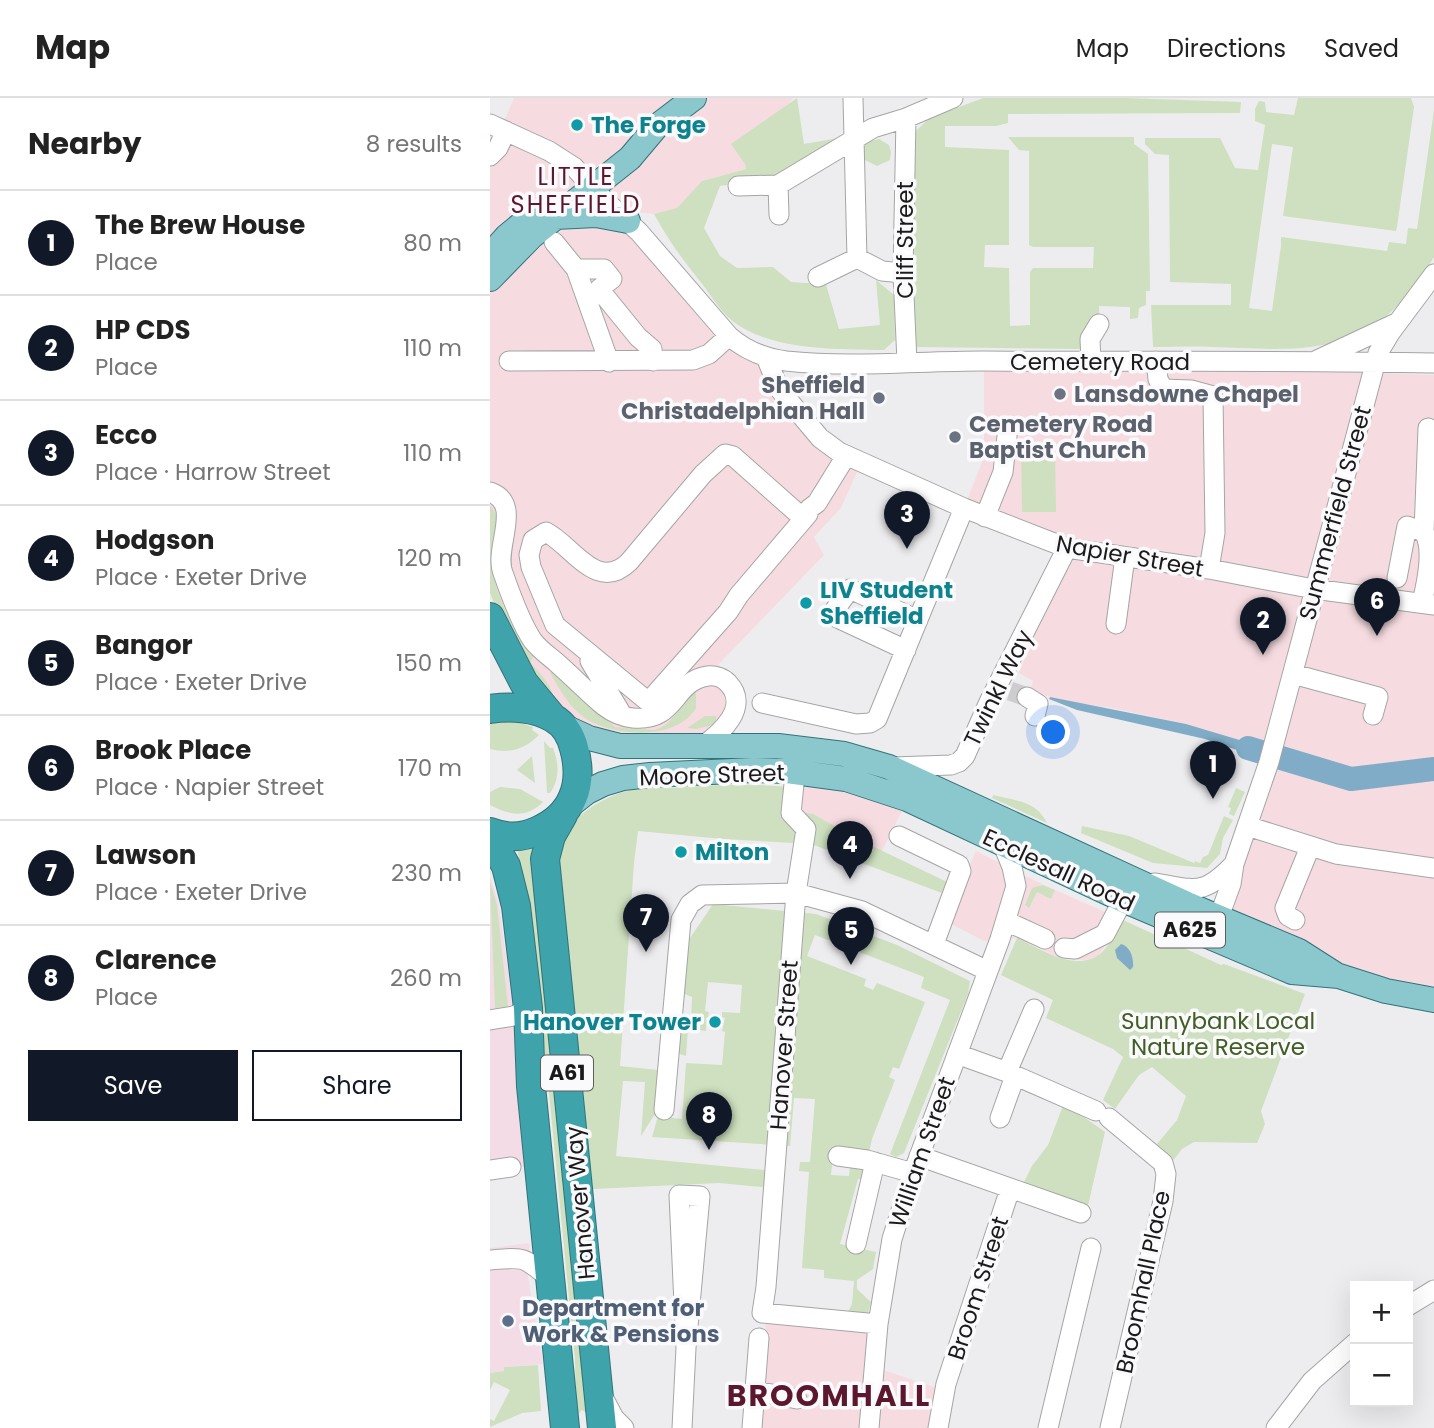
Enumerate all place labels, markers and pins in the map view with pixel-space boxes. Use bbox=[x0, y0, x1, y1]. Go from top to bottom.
place label: The Forge bbox=[591, 109, 706, 141]
marker: The Forge bbox=[569, 117, 585, 133]
place label: Sheffield Christadelphian Hall bbox=[621, 369, 865, 427]
place label: Lansdowne Chapel bbox=[1074, 378, 1299, 410]
marker: Lansdowne Chapel bbox=[1052, 386, 1068, 402]
marker: Sheffield Christadelphian Hall bbox=[871, 390, 887, 406]
place label: Cemetery Road Baptist Church bbox=[969, 408, 1153, 466]
marker: Cemetery Road Baptist Church bbox=[947, 429, 963, 445]
pin: 3 bbox=[884, 491, 930, 549]
place label: LIV Student Sheffield bbox=[820, 574, 953, 632]
pin: 6 bbox=[1354, 578, 1400, 636]
marker: LIV Student Sheffield bbox=[798, 595, 814, 611]
pin: 2 bbox=[1240, 597, 1286, 655]
pin: 1 bbox=[1190, 741, 1236, 799]
pin: 4 bbox=[827, 821, 873, 879]
place label: Milton bbox=[695, 836, 769, 868]
marker: Milton bbox=[673, 844, 689, 860]
pin: 7 bbox=[623, 894, 669, 952]
pin: 5 bbox=[828, 907, 874, 965]
place label: Hanover Tower bbox=[523, 1006, 701, 1038]
marker: Hanover Tower bbox=[707, 1014, 723, 1030]
pin: 8 bbox=[686, 1092, 732, 1150]
place label: Department for Work & Pensions bbox=[522, 1292, 720, 1350]
marker: Department for Work & Pensions bbox=[500, 1313, 516, 1329]

